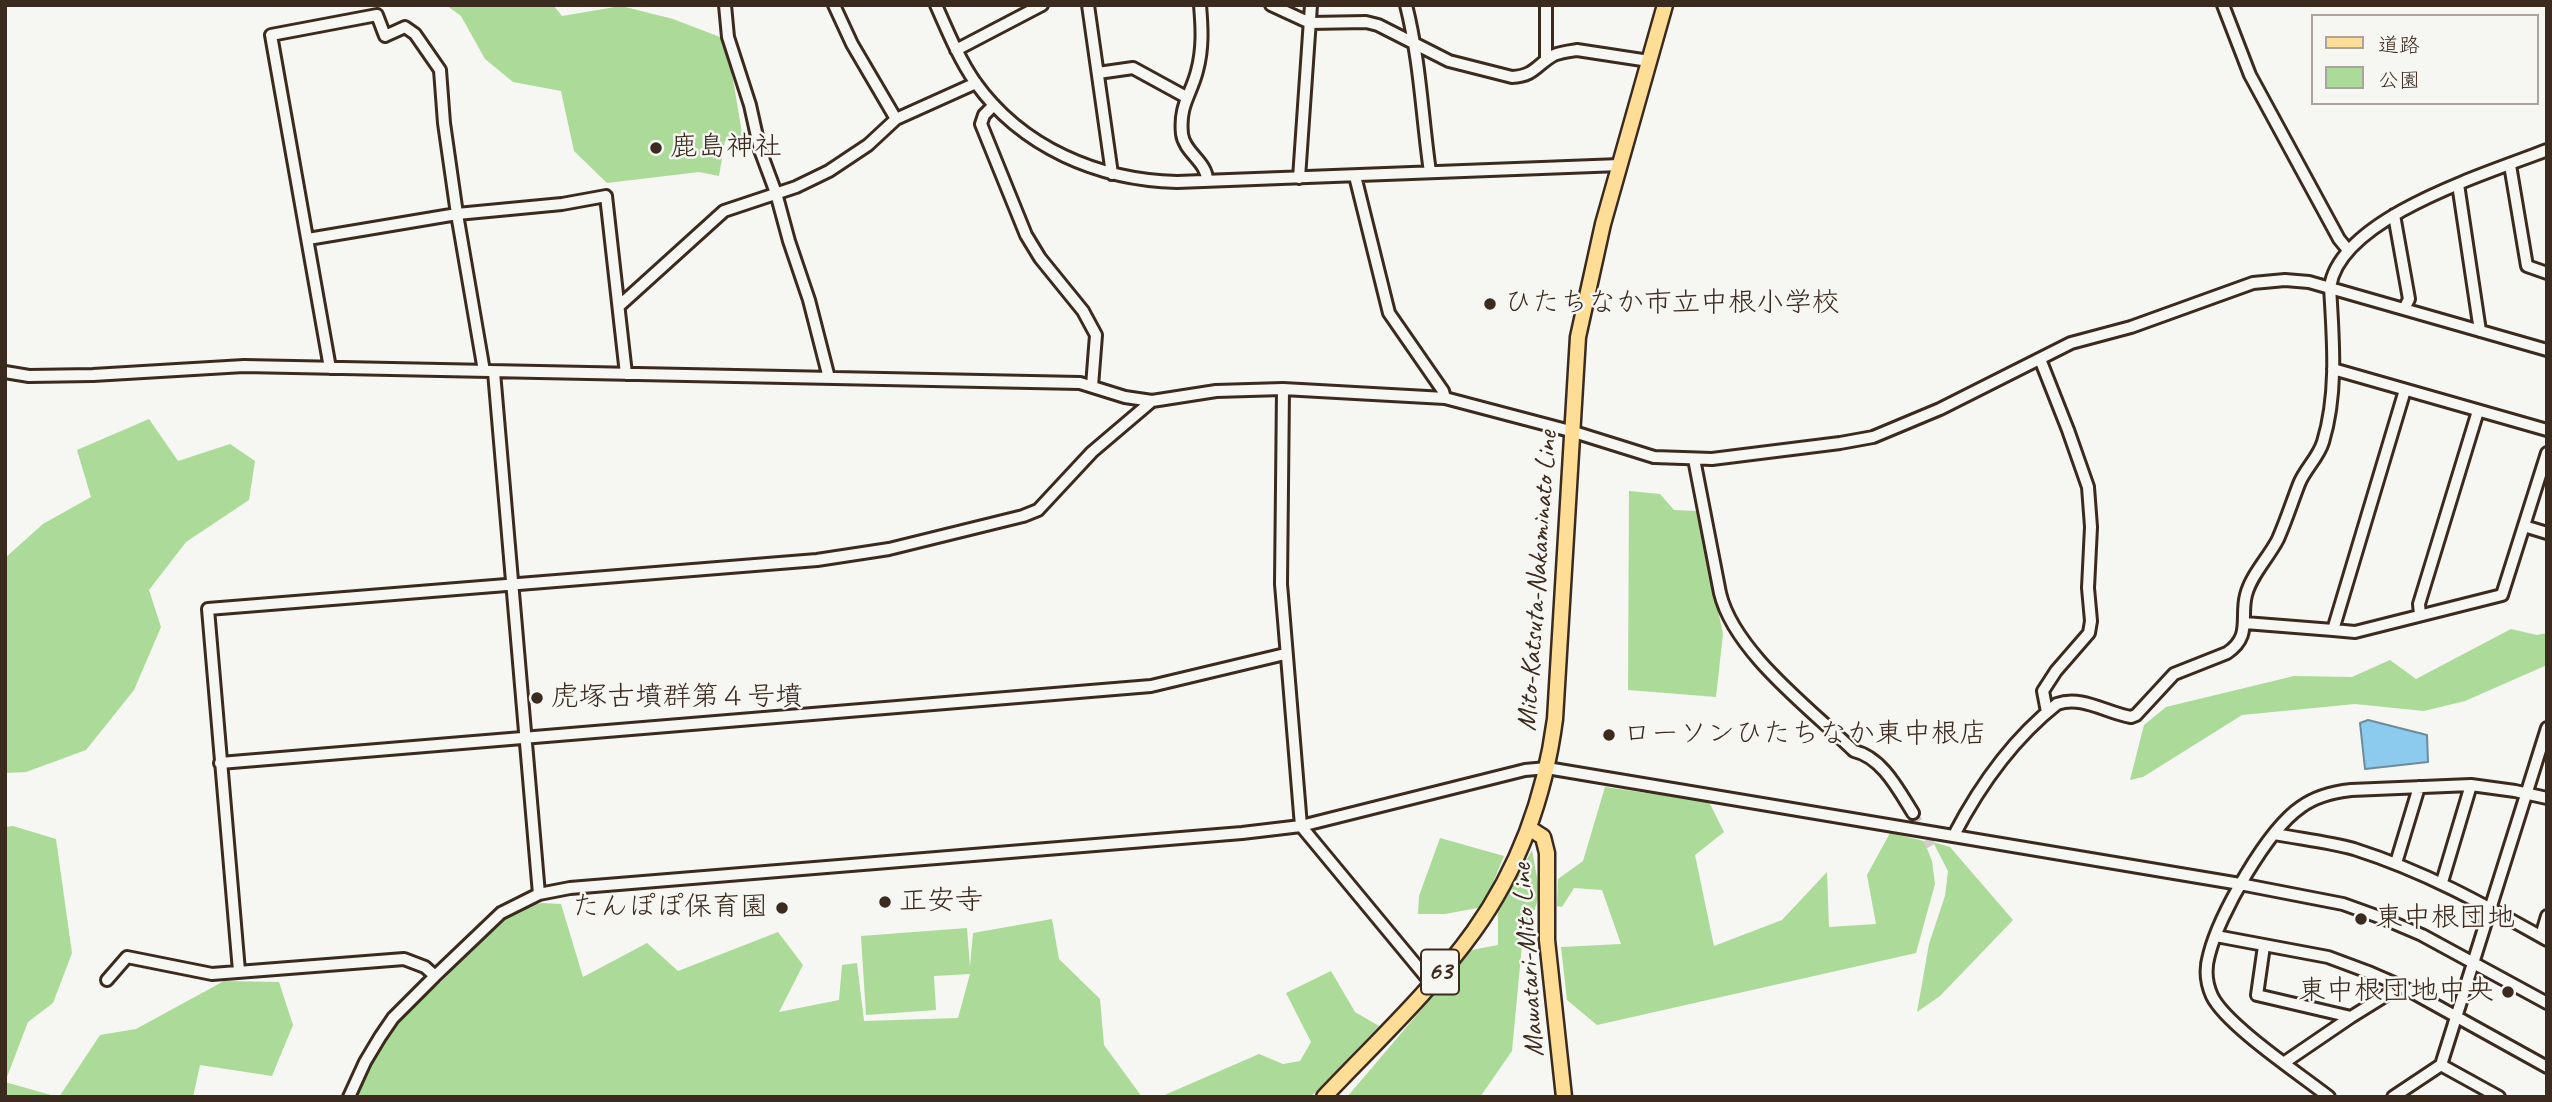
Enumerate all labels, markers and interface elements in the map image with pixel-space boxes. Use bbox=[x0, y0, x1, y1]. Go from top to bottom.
legend bbox=[2310, 14, 2538, 105]
text: 道路 bbox=[2378, 32, 2420, 58]
text: 公園 bbox=[2378, 67, 2420, 93]
place label: 鹿島神社 bbox=[670, 131, 782, 165]
marker: 鹿島神社 bbox=[648, 140, 664, 156]
place label: ひたちなか市立中根小学校 bbox=[1504, 287, 1840, 321]
marker: ひたちなか市立中根小学校 bbox=[1482, 296, 1498, 312]
street label: Mito-Katsuta-Nakaminato Line bbox=[1511, 430, 1565, 732]
place label: 虎塚古墳群第４号墳 bbox=[551, 681, 803, 715]
marker: 虎塚古墳群第４号墳 bbox=[529, 690, 545, 706]
place label: ローソンひたちなか東中根店 bbox=[1623, 718, 1987, 752]
marker: ローソンひたちなか東中根店 bbox=[1601, 727, 1617, 743]
street label: Mawatari-Mito Line bbox=[1505, 862, 1553, 1058]
place label: 正安寺 bbox=[899, 885, 983, 919]
place label: たんぽぽ保育園 bbox=[572, 891, 768, 925]
marker: 正安寺 bbox=[877, 894, 893, 910]
marker: たんぽぽ保育園 bbox=[774, 900, 790, 916]
place label: 東中根団地 bbox=[2375, 902, 2515, 936]
marker: 東中根団地 bbox=[2353, 911, 2369, 927]
road number: 63 bbox=[1421, 950, 1459, 995]
place label: 東中根団地中央 bbox=[2298, 975, 2494, 1009]
marker: 東中根団地中央 bbox=[2500, 984, 2516, 1000]

